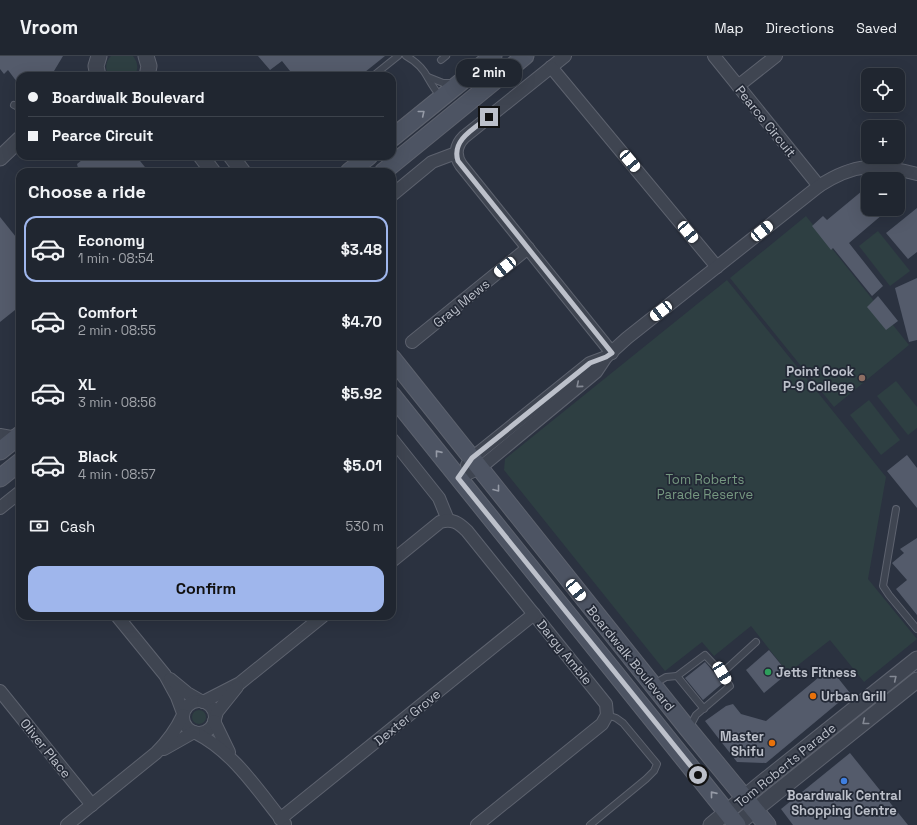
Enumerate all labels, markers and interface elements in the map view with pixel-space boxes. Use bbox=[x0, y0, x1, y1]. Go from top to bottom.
text: Vroom bbox=[20, 15, 78, 40]
text: Map bbox=[714, 19, 744, 37]
text: Directions bbox=[766, 19, 834, 37]
text: Saved bbox=[856, 19, 897, 37]
callout: 2 min bbox=[456, 59, 522, 87]
text: 2 min bbox=[472, 64, 506, 81]
map controls bbox=[861, 68, 905, 216]
button: locate bbox=[861, 68, 905, 112]
street label: Pearce Circuit bbox=[732, 82, 800, 161]
text: Boardwalk Boulevard bbox=[52, 88, 205, 107]
route end bbox=[480, 108, 498, 126]
one-way arrow bbox=[418, 111, 425, 118]
button: + bbox=[861, 120, 905, 164]
text: Pearce Circuit bbox=[52, 126, 153, 145]
car bbox=[618, 148, 642, 174]
button: − bbox=[861, 172, 905, 216]
text: Choose a ride bbox=[28, 180, 146, 203]
car bbox=[676, 219, 700, 245]
car bbox=[749, 219, 775, 243]
icon: car bbox=[30, 231, 66, 267]
text: Economy bbox=[78, 231, 145, 250]
text: $3.48 bbox=[341, 240, 382, 259]
text: 1 min · 08:54 bbox=[78, 250, 154, 267]
car bbox=[492, 255, 518, 279]
street label: Gray Mews bbox=[430, 275, 493, 331]
car bbox=[648, 299, 674, 323]
icon: car bbox=[30, 303, 66, 339]
text: Comfort bbox=[78, 303, 138, 322]
text: $4.70 bbox=[341, 312, 382, 331]
text: 2 min · 08:55 bbox=[78, 322, 156, 339]
place label: Point Cook P-9 College bbox=[783, 363, 855, 395]
marker: Point Cook P-9 College bbox=[857, 373, 867, 383]
icon: car bbox=[30, 375, 66, 411]
text: XL bbox=[78, 375, 96, 394]
one-way arrow bbox=[577, 381, 584, 388]
text: $5.92 bbox=[341, 384, 382, 403]
text: 3 min · 08:56 bbox=[78, 394, 156, 411]
icon: car bbox=[30, 447, 66, 483]
text: Black bbox=[78, 447, 118, 466]
one-way arrow bbox=[436, 451, 443, 458]
text: $5.01 bbox=[343, 456, 382, 475]
text: 4 min · 08:57 bbox=[78, 466, 156, 483]
park label: Tom Roberts Parade Reserve bbox=[657, 471, 753, 503]
one-way arrow bbox=[492, 484, 499, 491]
icon: cash bbox=[28, 515, 50, 537]
text: Cash bbox=[60, 517, 95, 536]
text: 530 m bbox=[346, 518, 384, 535]
button: Confirm bbox=[28, 566, 384, 612]
car bbox=[564, 577, 588, 603]
street label: Boardwalk Boulevard bbox=[583, 602, 678, 715]
street label: Dargy Amble bbox=[533, 616, 596, 688]
car bbox=[711, 660, 733, 686]
place label: Jetts Fitness bbox=[776, 664, 857, 681]
marker: Jetts Fitness bbox=[763, 667, 773, 677]
one-way arrow bbox=[890, 675, 897, 682]
street label: Dexter Grove bbox=[371, 685, 444, 749]
place label: Urban Grill bbox=[821, 688, 886, 705]
marker: Urban Grill bbox=[808, 691, 818, 701]
street label: Oliver Place bbox=[17, 715, 75, 781]
one-way arrow bbox=[862, 717, 869, 724]
street label: Tom Roberts Parade bbox=[731, 719, 839, 811]
place label: Master Shifu bbox=[720, 728, 764, 760]
marker: Master Shifu bbox=[767, 738, 777, 748]
route start bbox=[689, 766, 707, 784]
marker: Boardwalk Central Shopping Centre bbox=[839, 776, 849, 786]
place label: Boardwalk Central Shopping Centre bbox=[787, 787, 901, 819]
one-way arrow bbox=[711, 792, 718, 799]

